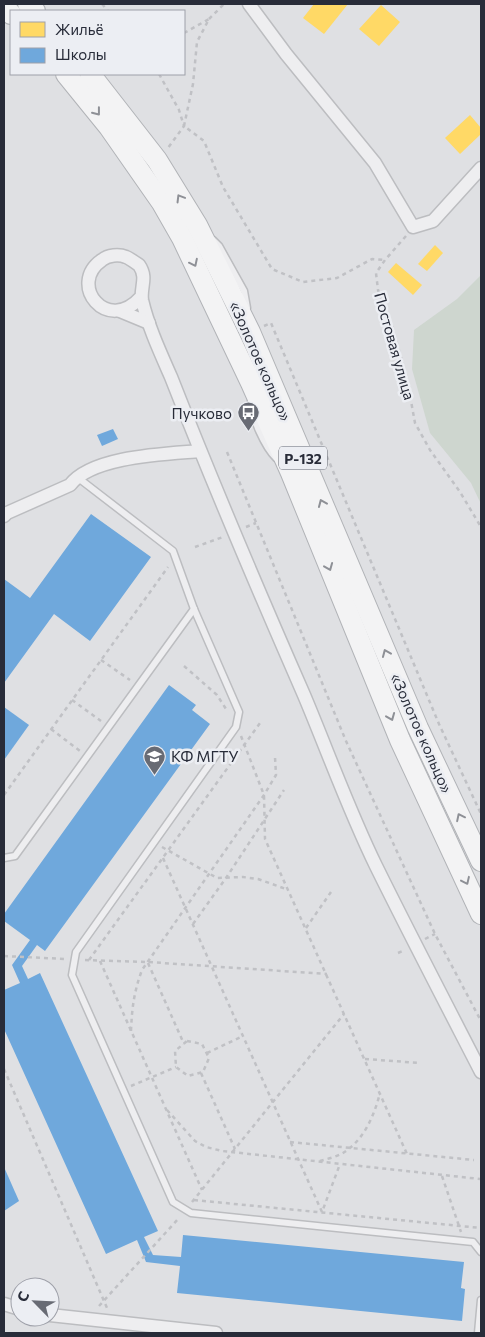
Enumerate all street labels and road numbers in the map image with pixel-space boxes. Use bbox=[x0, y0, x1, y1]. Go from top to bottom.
street label: Постовая улица bbox=[371, 290, 419, 402]
street label: «Золотое кольцо» bbox=[227, 298, 296, 424]
road number: Р-132 bbox=[279, 446, 327, 469]
street label: «Золотое кольцо» bbox=[388, 670, 457, 796]

